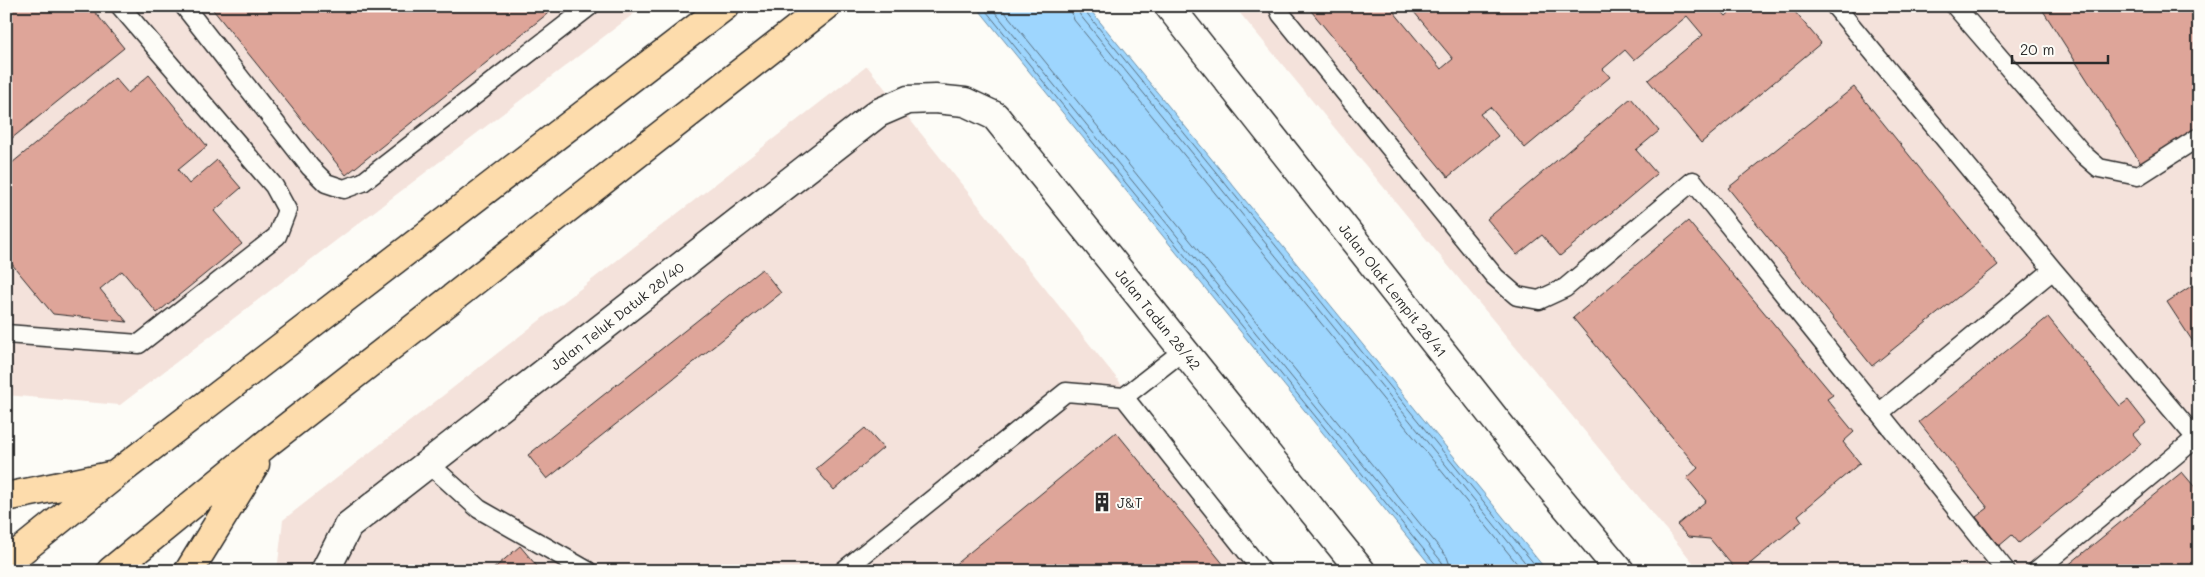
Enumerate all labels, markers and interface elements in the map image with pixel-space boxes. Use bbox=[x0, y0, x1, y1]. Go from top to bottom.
scale bar bbox=[2012, 32, 2109, 64]
text: 20 m bbox=[2020, 39, 2054, 59]
street label: Jalan Olak Lempit 28/41 bbox=[1335, 219, 1451, 361]
street label: Jalan Teluk Datuk 28/40 bbox=[546, 258, 688, 374]
street label: Jalan Tadun 28/42 bbox=[1111, 264, 1205, 374]
building icon: J&T bbox=[1091, 491, 1113, 513]
place label: J&T bbox=[1117, 493, 1143, 512]

